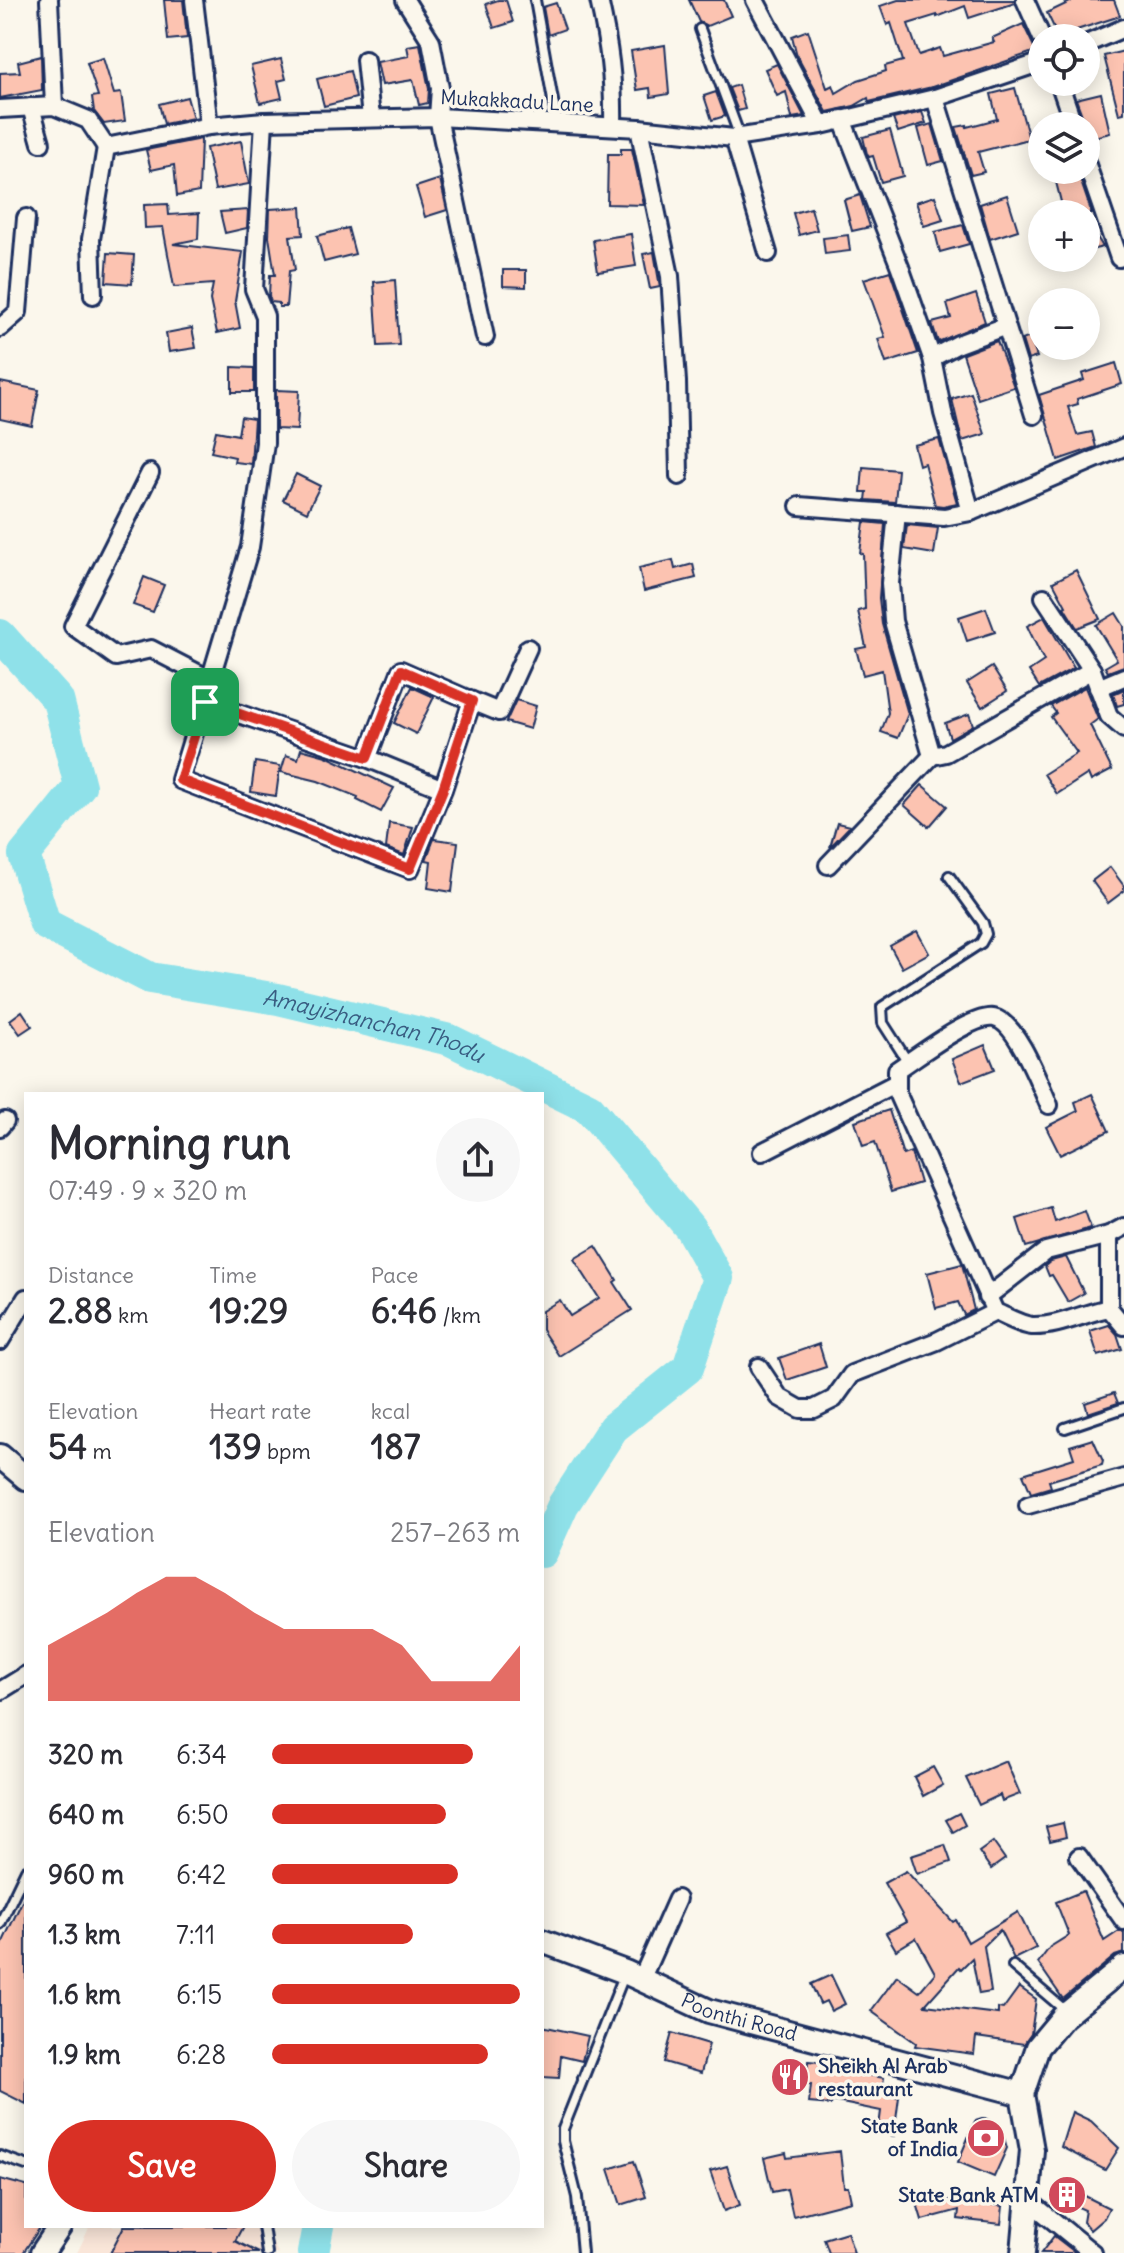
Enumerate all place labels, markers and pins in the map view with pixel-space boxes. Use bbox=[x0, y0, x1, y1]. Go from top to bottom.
pin bbox=[171, 668, 239, 736]
place label: Sheikh Al Arab restaurant bbox=[818, 2053, 948, 2101]
restaurant icon: Sheikh Al Arab restaurant bbox=[769, 2056, 811, 2098]
place label: State Bank of India bbox=[861, 2113, 959, 2161]
bank icon: State Bank of India bbox=[965, 2117, 1007, 2159]
building icon: State Bank ATM bbox=[1046, 2174, 1088, 2216]
place label: State Bank ATM bbox=[898, 2182, 1039, 2207]

